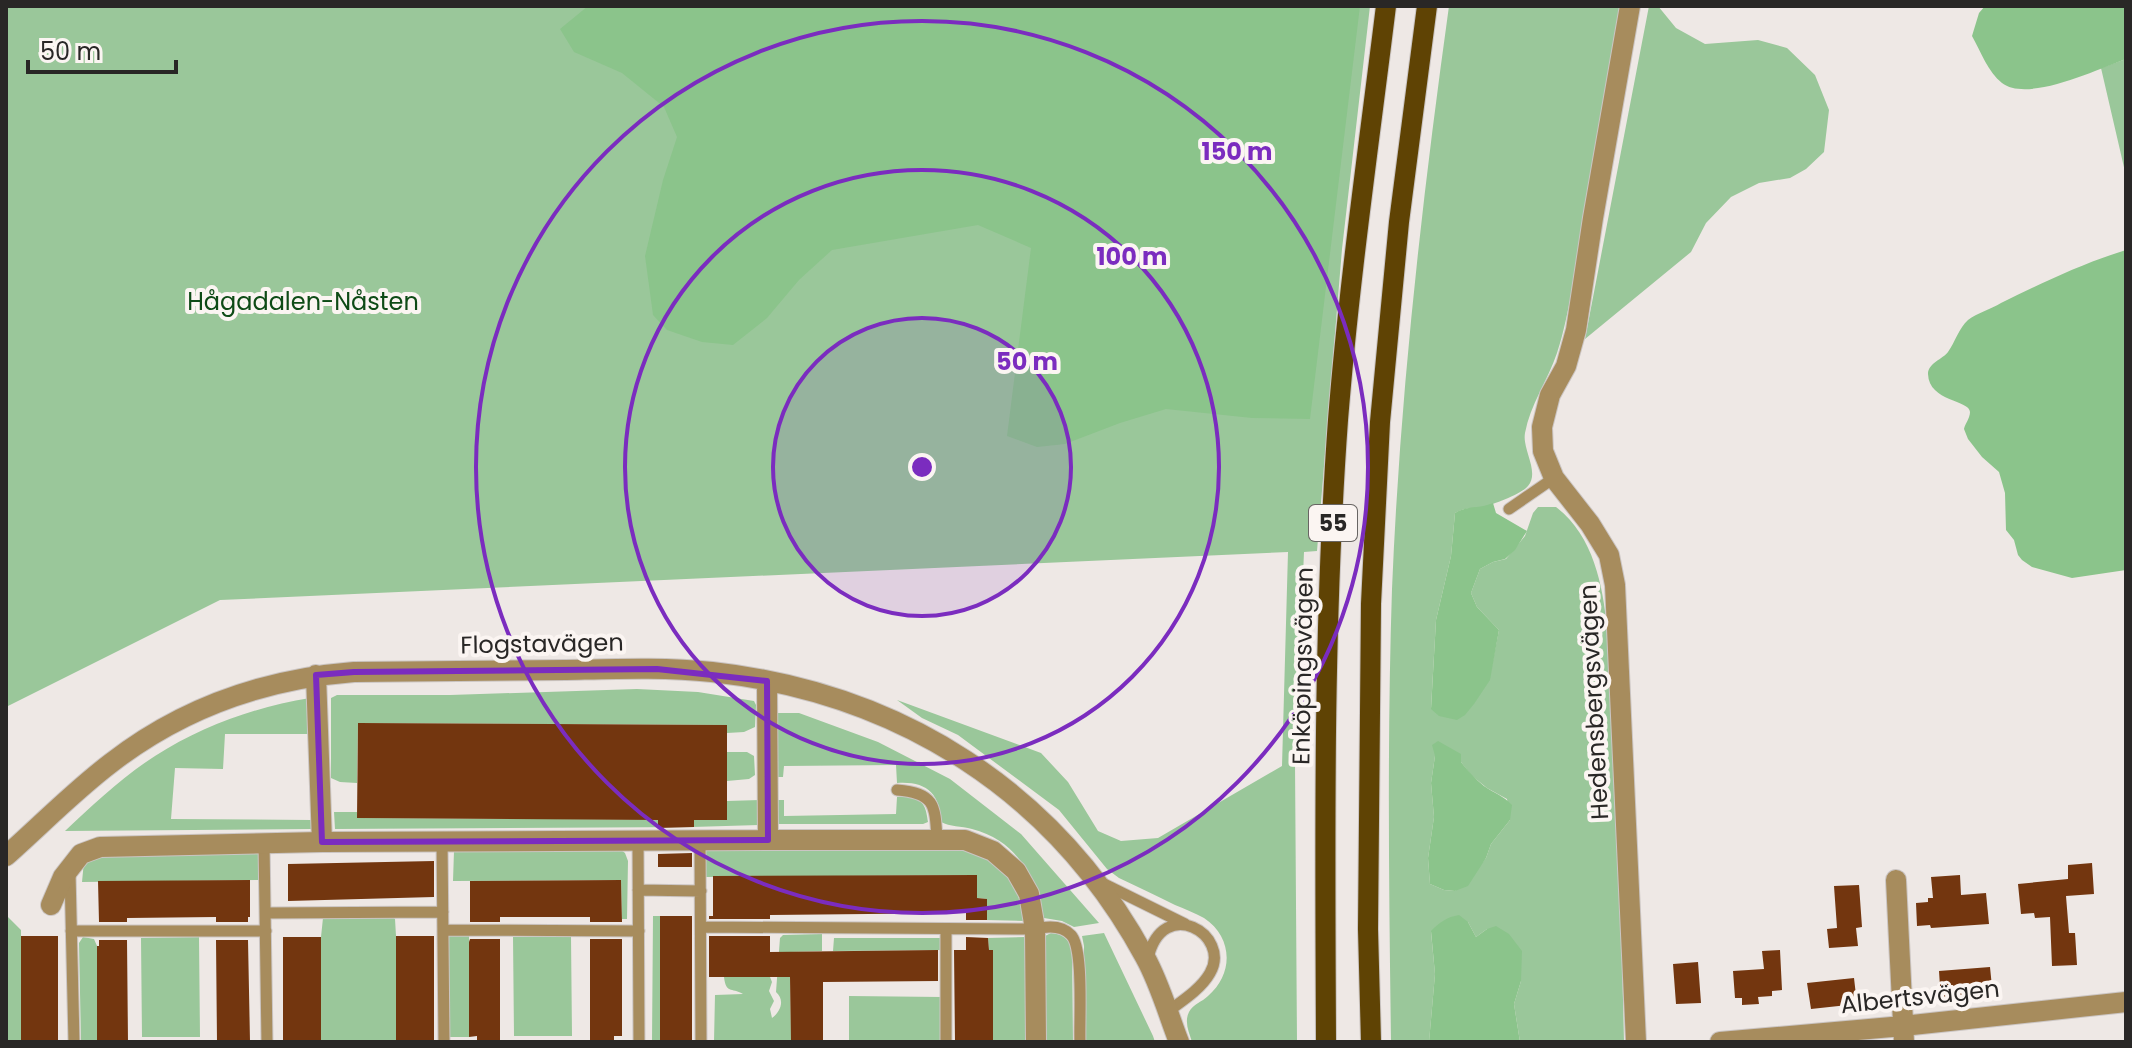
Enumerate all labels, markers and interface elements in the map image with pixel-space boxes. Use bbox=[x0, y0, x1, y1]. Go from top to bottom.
scale bar bbox=[28, 24, 176, 74]
text: 50 m bbox=[40, 35, 101, 68]
text: 150 m bbox=[1202, 135, 1272, 168]
text: 100 m bbox=[1097, 240, 1167, 273]
park label: Hågadalen-Nåsten bbox=[187, 285, 419, 318]
text: 50 m bbox=[996, 345, 1058, 378]
centre of rings bbox=[908, 453, 936, 481]
road number: 55 bbox=[1309, 505, 1357, 541]
street label: Enköpingsvägen bbox=[1284, 567, 1321, 765]
street label: Hedensbergsvägen bbox=[1571, 584, 1616, 820]
street label: Flogstavägen bbox=[460, 626, 624, 661]
street label: Albertsvägen bbox=[1839, 972, 2001, 1021]

